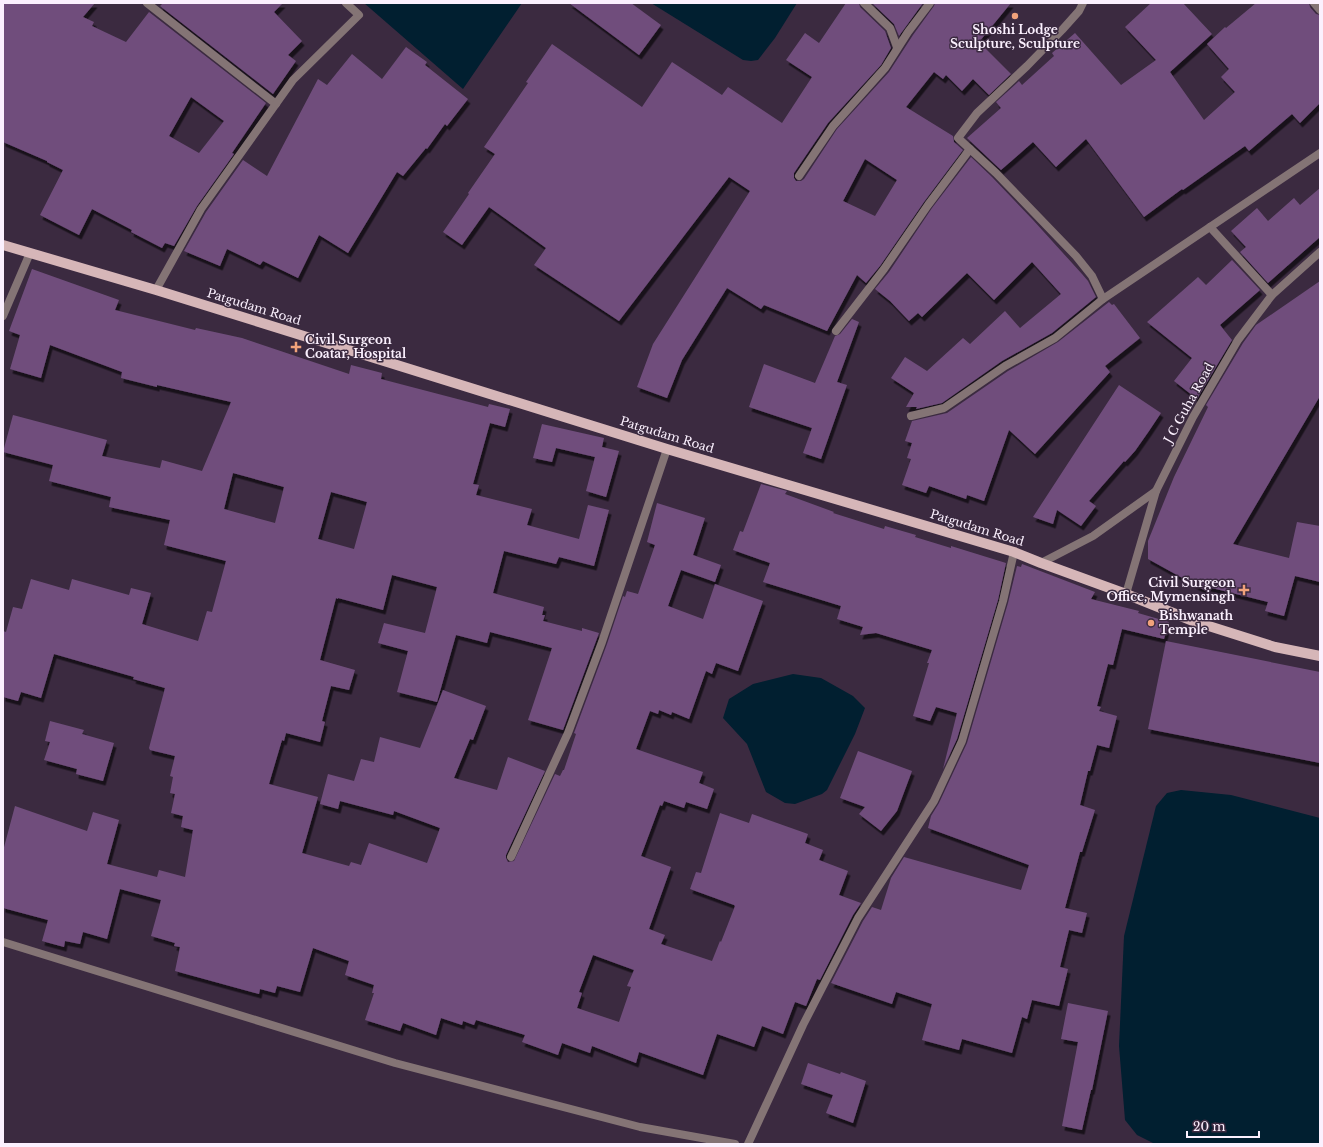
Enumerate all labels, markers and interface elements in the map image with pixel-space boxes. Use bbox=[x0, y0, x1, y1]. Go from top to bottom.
marker: Shoshi Lodge Sculpture, Sculpture bbox=[1010, 11, 1020, 21]
place label: Shoshi Lodge Sculpture, Sculpture bbox=[950, 22, 1080, 51]
street label: Patgudam Road bbox=[205, 285, 303, 328]
place label: Civil Surgeon Coatar, Hospital bbox=[305, 332, 407, 361]
marker: Civil Surgeon Coatar, Hospital bbox=[290, 341, 302, 353]
street label: J C Guha Road bbox=[1159, 360, 1217, 447]
street label: Patgudam Road bbox=[618, 413, 716, 456]
street label: Patgudam Road bbox=[928, 506, 1026, 549]
place label: Civil Surgeon Office, Mymensingh bbox=[1106, 575, 1235, 604]
marker: Civil Surgeon Office, Mymensingh bbox=[1238, 584, 1250, 596]
place label: Bishwanath Temple bbox=[1159, 608, 1233, 637]
marker: Bishwanath Temple bbox=[1146, 618, 1156, 628]
scale bar bbox=[1187, 1113, 1259, 1139]
text: 20 m bbox=[1193, 1119, 1225, 1134]

